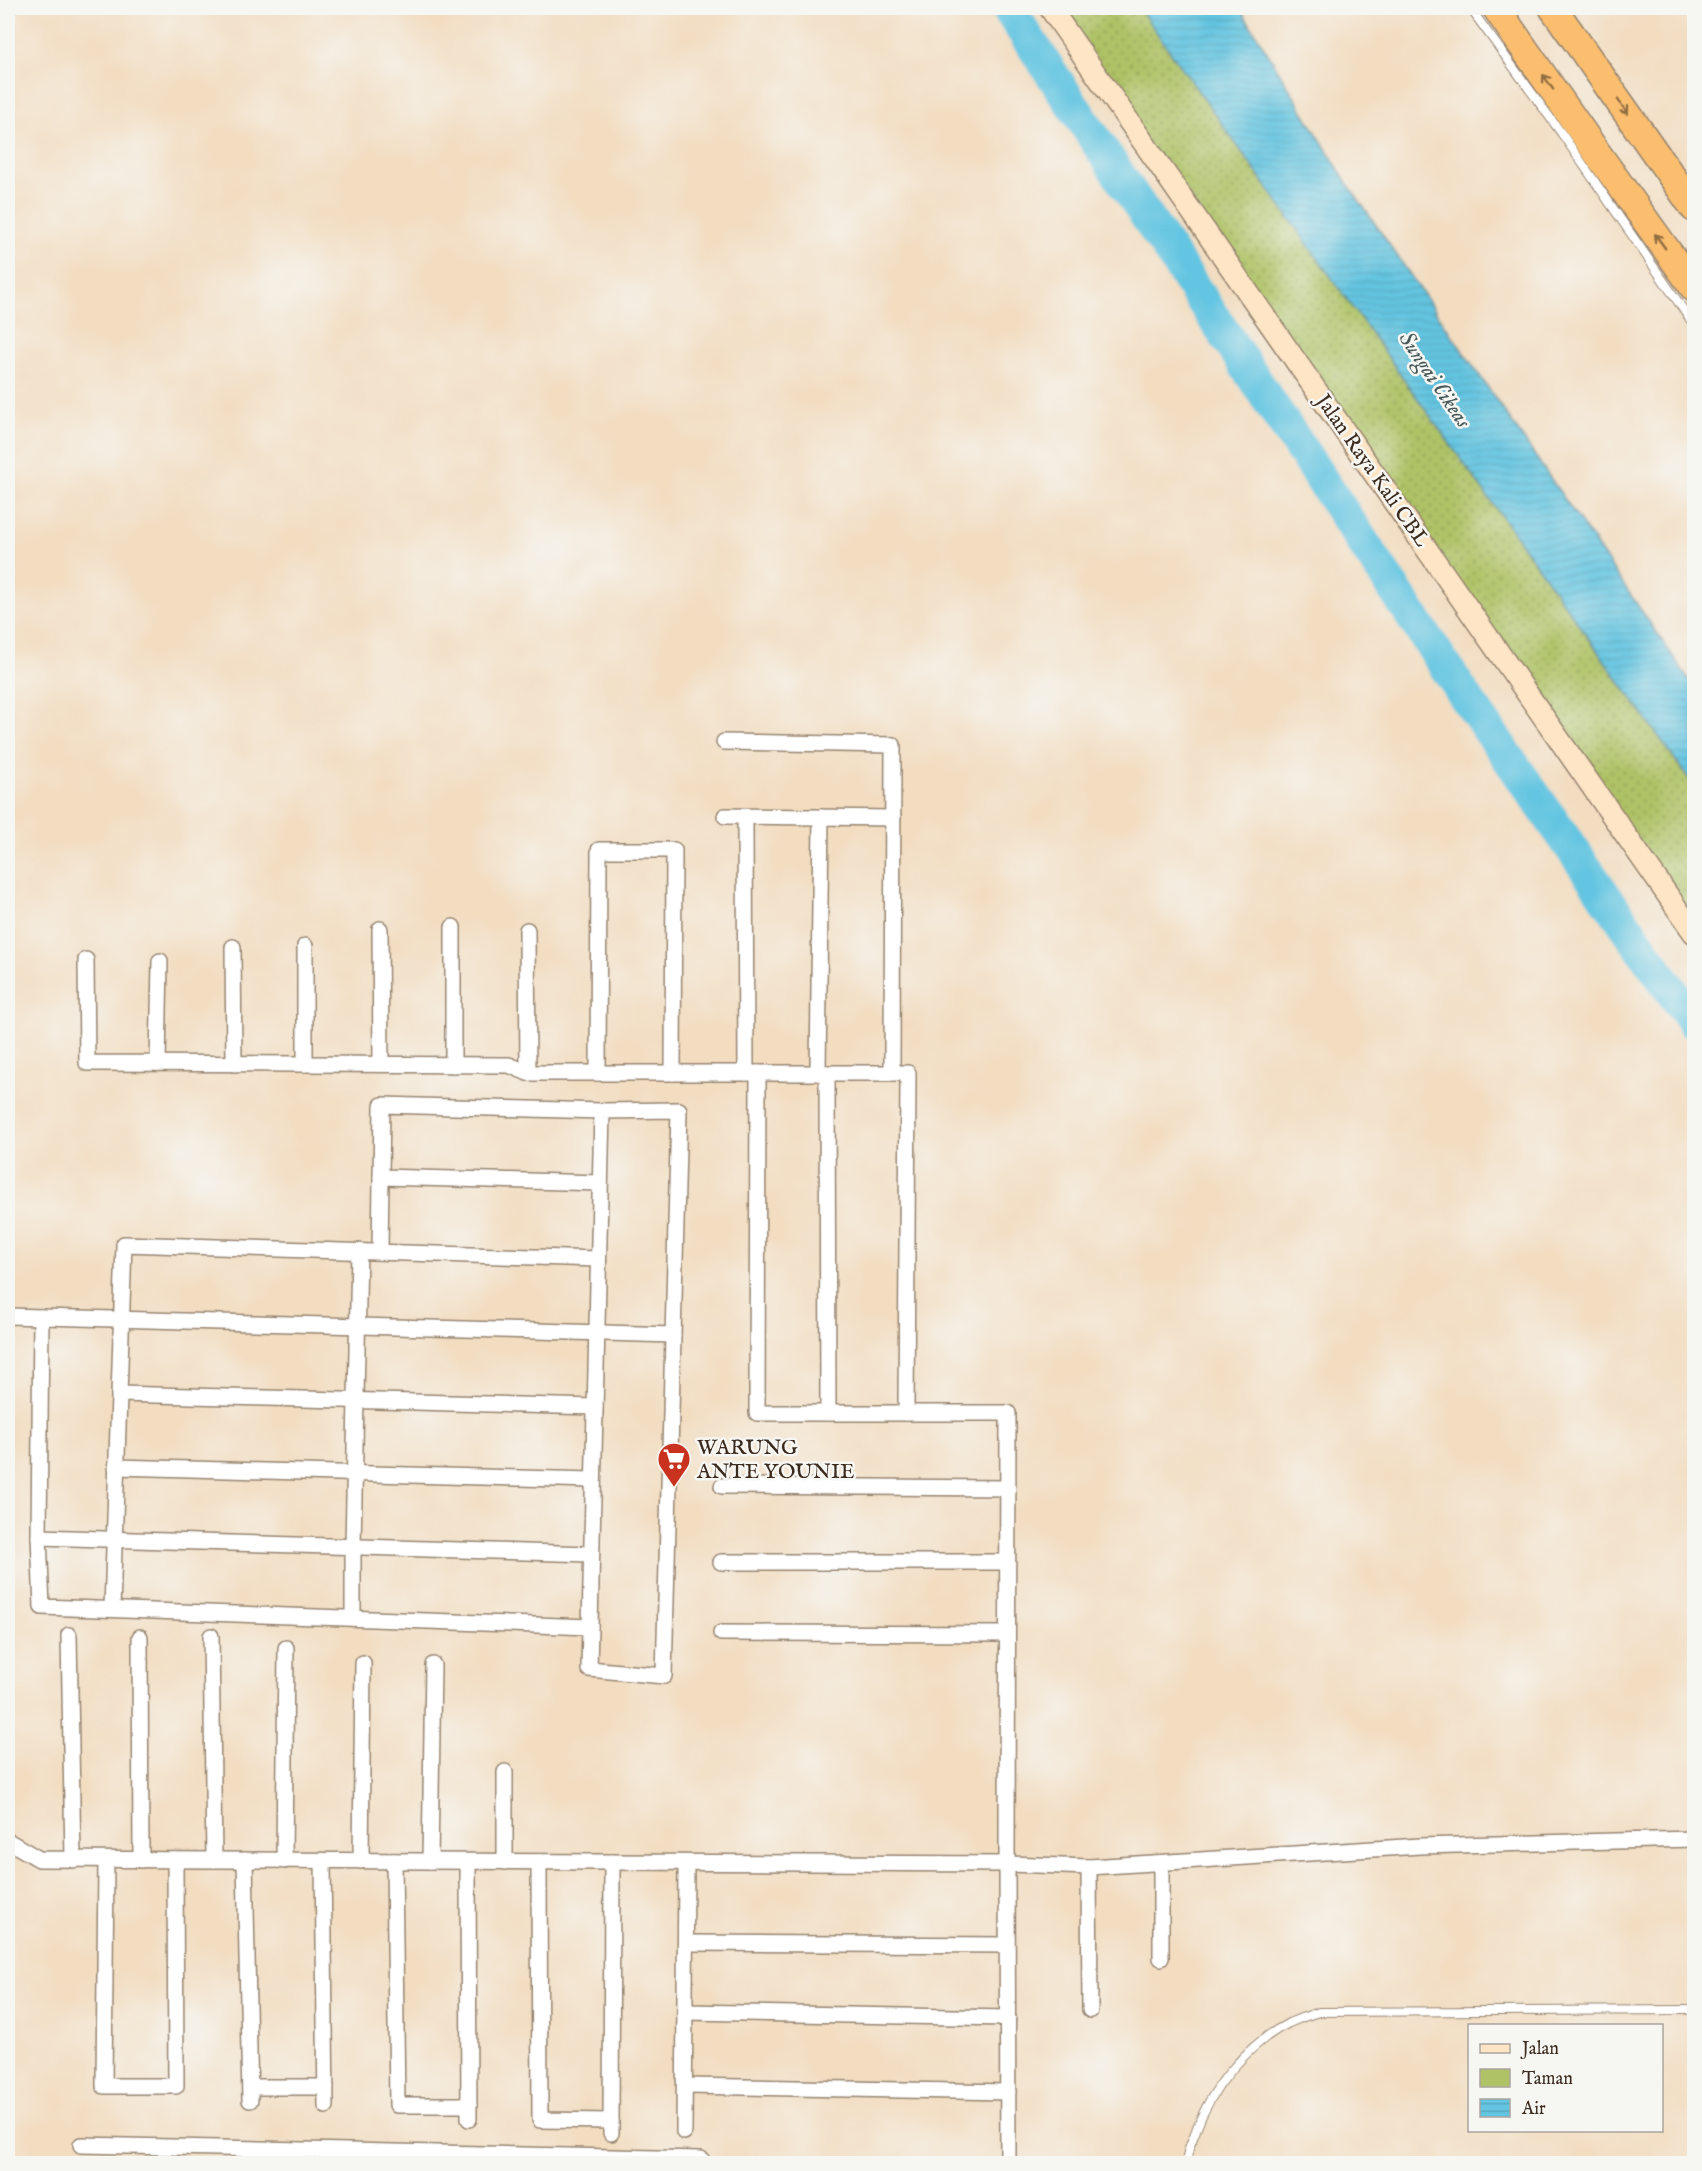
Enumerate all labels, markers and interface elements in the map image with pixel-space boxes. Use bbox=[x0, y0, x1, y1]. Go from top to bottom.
one-way arrow bbox=[1542, 74, 1554, 91]
one-way arrow bbox=[1617, 98, 1629, 115]
one-way arrow bbox=[1654, 234, 1666, 250]
water label: Sungai Cikeas bbox=[1392, 327, 1477, 434]
street label: Jalan Raya Kali CBL bbox=[1308, 388, 1435, 553]
place label: WARUNG ANTE YOUNIE bbox=[696, 1435, 855, 1486]
supermarket icon: WARUNG ANTE YOUNIE bbox=[656, 1441, 692, 1488]
legend bbox=[1468, 2024, 1663, 2132]
text: Jalan bbox=[1520, 2038, 1559, 2061]
text: Taman bbox=[1522, 2068, 1573, 2091]
text: Air bbox=[1521, 2098, 1546, 2121]

